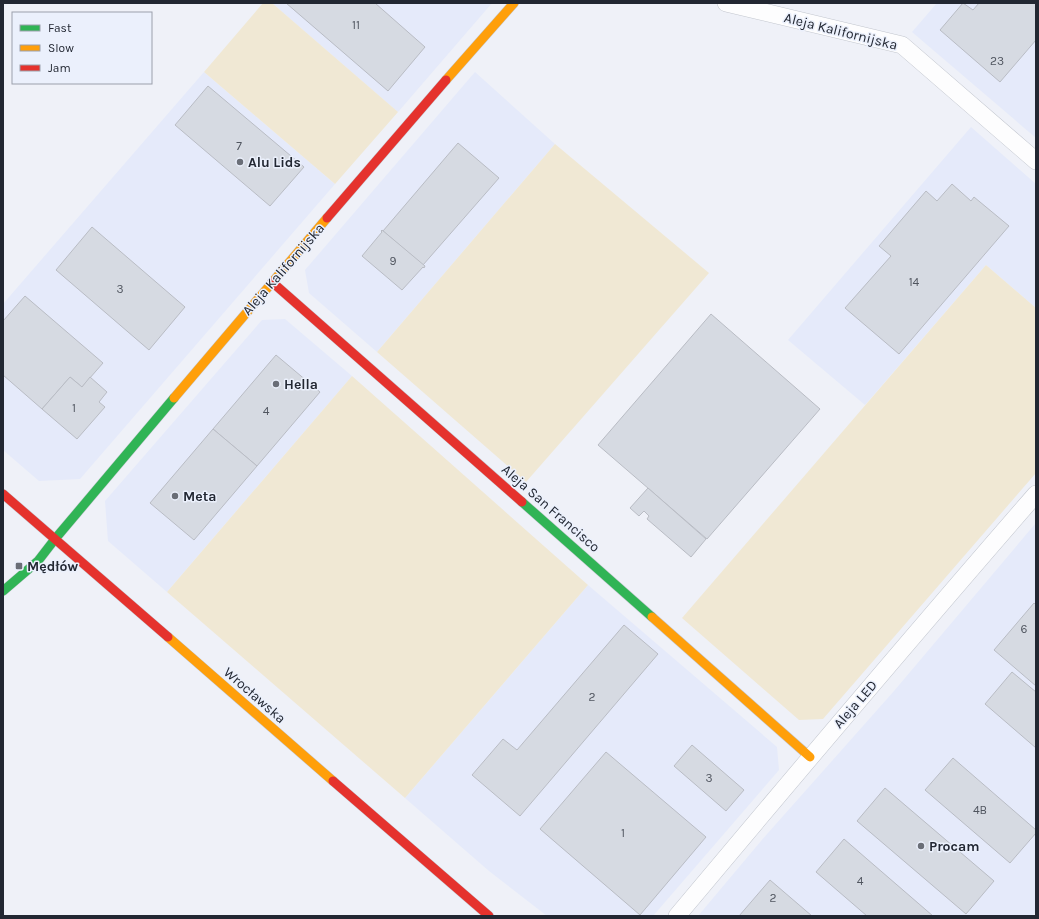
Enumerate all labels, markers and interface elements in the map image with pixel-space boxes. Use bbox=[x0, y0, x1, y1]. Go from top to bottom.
street label: Aleja Kalifornijska bbox=[782, 9, 899, 54]
legend bbox=[12, 12, 152, 84]
house number: 11 bbox=[352, 18, 360, 32]
text: Fast bbox=[48, 21, 72, 35]
text: Slow bbox=[48, 41, 74, 55]
house number: 23 bbox=[990, 54, 1004, 68]
text: Jam bbox=[48, 61, 71, 75]
house number: 7 bbox=[236, 139, 242, 153]
place label: Alu Lids bbox=[248, 154, 301, 171]
marker: Alu Lids bbox=[235, 157, 245, 167]
street label: Aleja Kalifornijska bbox=[239, 220, 328, 319]
house number: 9 bbox=[390, 254, 397, 268]
house number: 14 bbox=[909, 275, 920, 289]
house number: 3 bbox=[116, 282, 124, 296]
place label: Hella bbox=[284, 376, 318, 393]
marker: Hella bbox=[271, 379, 281, 389]
house number: 1 bbox=[72, 401, 76, 415]
house number: 4 bbox=[263, 404, 270, 418]
street label: Aleja San Francisco bbox=[498, 461, 603, 556]
place label: Meta bbox=[183, 488, 216, 505]
marker: Meta bbox=[170, 491, 180, 501]
place label: Mędłów bbox=[27, 558, 78, 575]
marker: Mędłów bbox=[14, 561, 24, 571]
house number: 6 bbox=[1021, 622, 1028, 636]
street label: Wrocławska bbox=[220, 664, 289, 727]
street label: Aleja LED bbox=[830, 677, 881, 732]
house number: 2 bbox=[589, 690, 596, 704]
house number: 3 bbox=[705, 771, 713, 785]
house number: 4B bbox=[973, 803, 987, 817]
house number: 1 bbox=[621, 826, 625, 840]
place label: Procam bbox=[929, 838, 979, 855]
marker: Procam bbox=[916, 841, 926, 851]
house number: 4 bbox=[857, 874, 864, 888]
house number: 2 bbox=[770, 891, 777, 905]

